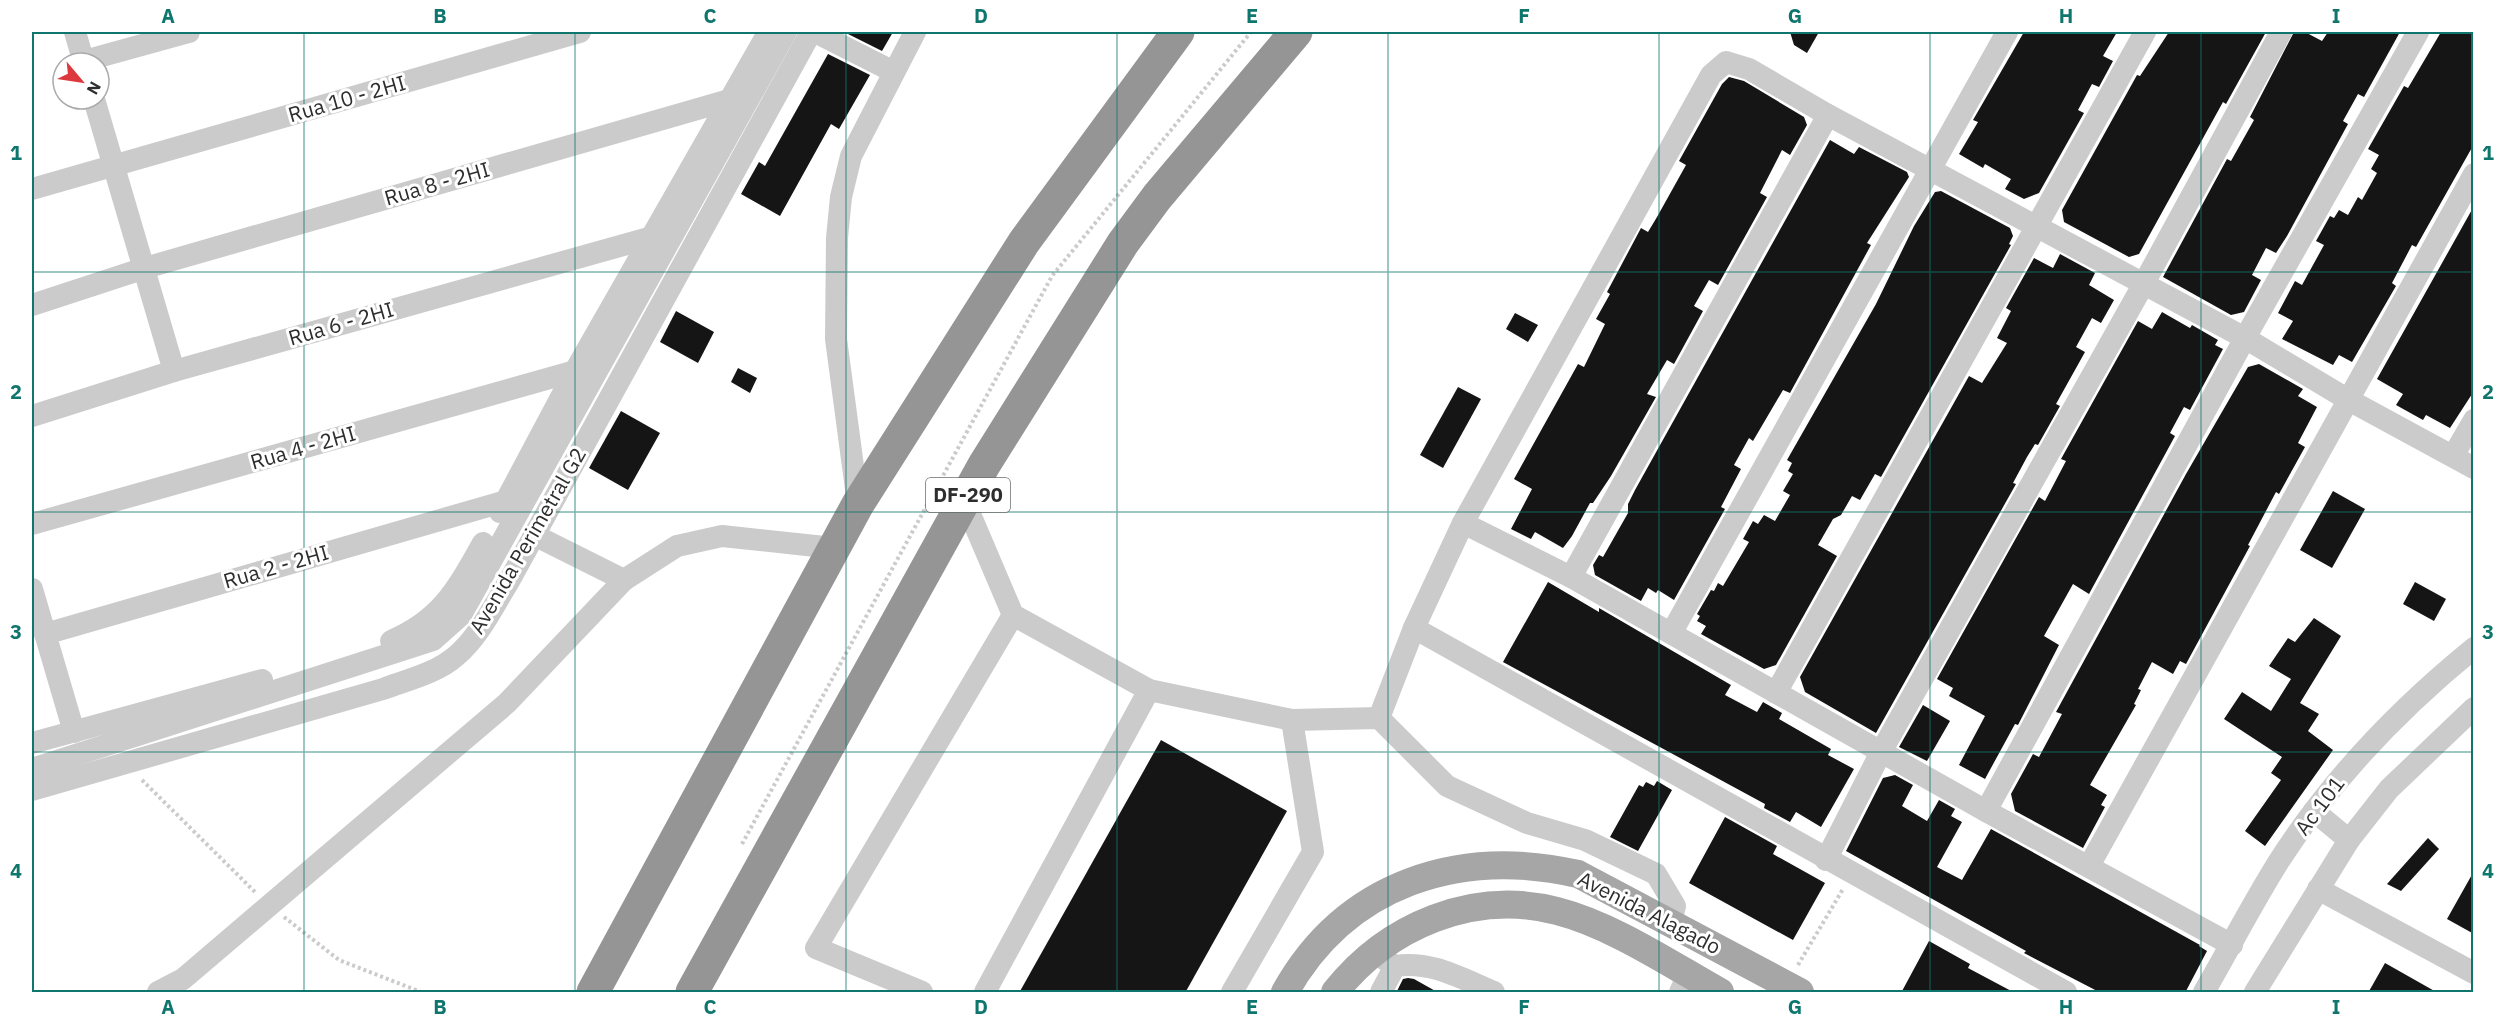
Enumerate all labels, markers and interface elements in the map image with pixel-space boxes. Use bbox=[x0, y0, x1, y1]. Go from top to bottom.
text: A bbox=[161, 2, 175, 29]
text: B bbox=[433, 2, 447, 29]
text: C bbox=[703, 2, 717, 29]
text: D bbox=[974, 2, 988, 29]
text: E bbox=[1246, 2, 1258, 29]
text: F bbox=[1518, 2, 1530, 29]
text: G bbox=[1788, 2, 1802, 29]
text: H bbox=[2059, 2, 2073, 29]
text: I bbox=[2332, 2, 2340, 29]
north arrow bbox=[51, 51, 111, 111]
street label: Rua 10 - 2HI bbox=[285, 68, 409, 128]
text: N bbox=[83, 78, 106, 98]
text: 1 bbox=[10, 139, 22, 166]
text: 1 bbox=[2482, 139, 2494, 166]
street label: Rua 8 - 2HI bbox=[381, 155, 493, 211]
street label: Rua 6 - 2HI bbox=[285, 295, 397, 351]
text: 2 bbox=[10, 378, 22, 405]
text: 2 bbox=[2482, 378, 2494, 405]
street label: Rua 4 - 2HI bbox=[247, 419, 359, 475]
street label: Avenida Perimetral G2 bbox=[462, 442, 592, 639]
road number: DF-290 bbox=[926, 478, 1010, 512]
street label: Rua 2 - 2HI bbox=[220, 538, 332, 594]
text: 3 bbox=[10, 618, 22, 645]
text: 3 bbox=[2482, 618, 2494, 645]
street label: Ac 101 bbox=[2288, 770, 2350, 840]
text: 4 bbox=[10, 857, 22, 884]
text: 4 bbox=[2482, 857, 2494, 884]
street label: Avenida Alagado bbox=[1573, 864, 1726, 960]
text: A bbox=[161, 993, 175, 1020]
text: B bbox=[433, 993, 447, 1020]
text: C bbox=[703, 993, 717, 1020]
text: D bbox=[974, 993, 988, 1020]
text: E bbox=[1246, 993, 1258, 1020]
text: F bbox=[1518, 993, 1530, 1020]
text: G bbox=[1788, 993, 1802, 1020]
text: H bbox=[2059, 993, 2073, 1020]
text: I bbox=[2332, 993, 2340, 1020]

